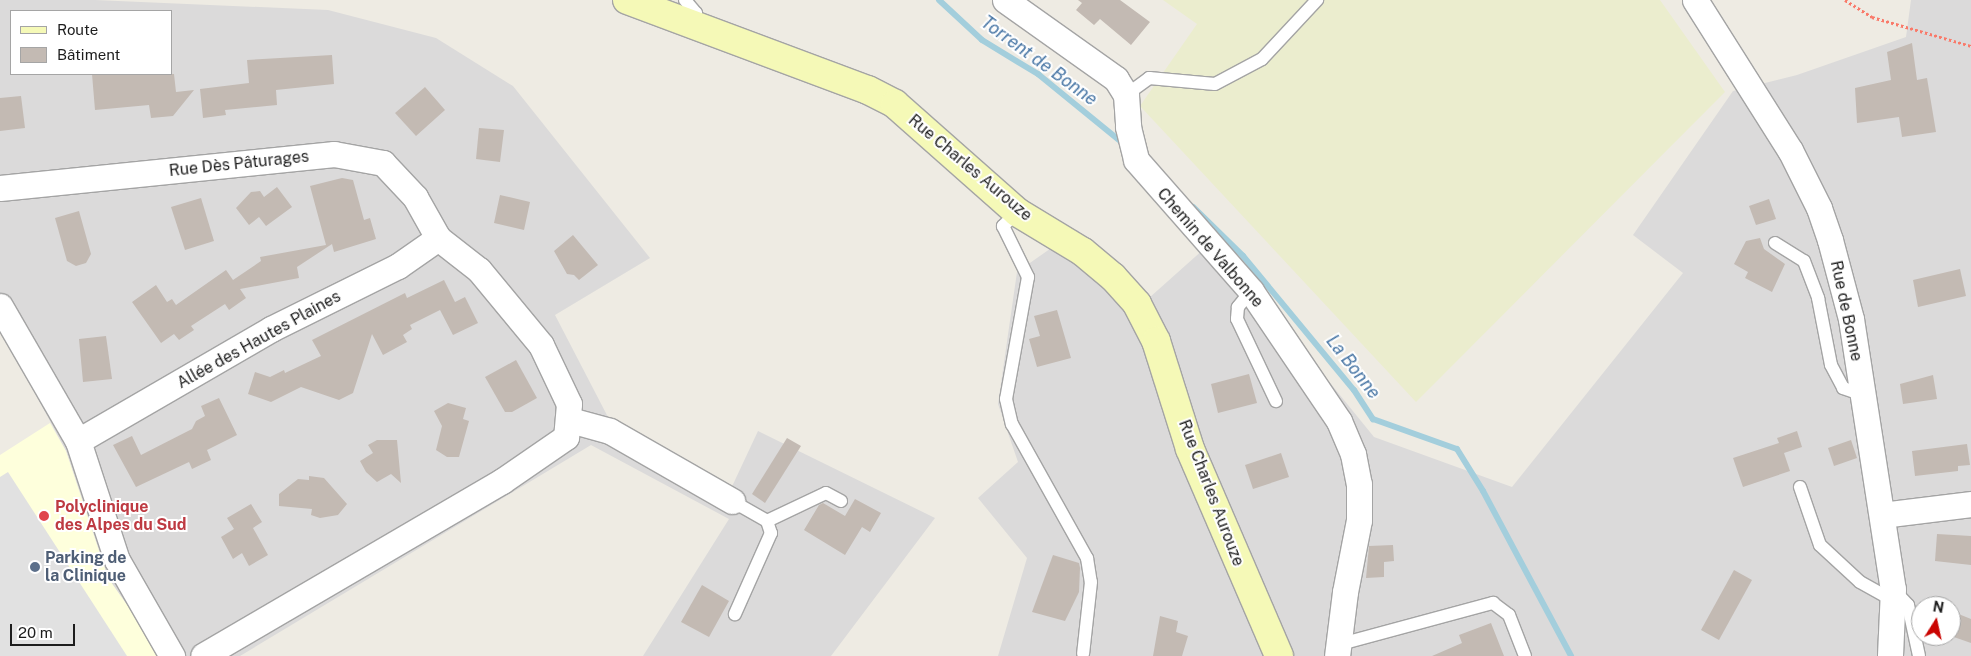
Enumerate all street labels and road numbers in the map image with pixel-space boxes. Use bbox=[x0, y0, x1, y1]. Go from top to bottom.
street label: Rue Charles Aurouze bbox=[904, 111, 1036, 225]
street label: Rue Dès Pâturages bbox=[168, 147, 310, 181]
street label: Chemin de Valbonne bbox=[1153, 184, 1267, 312]
street label: Rue de Bonne bbox=[1826, 259, 1866, 363]
street label: Allée des Hautes Plaines bbox=[174, 287, 344, 393]
street label: Rue Charles Aurouze bbox=[1174, 417, 1248, 569]

